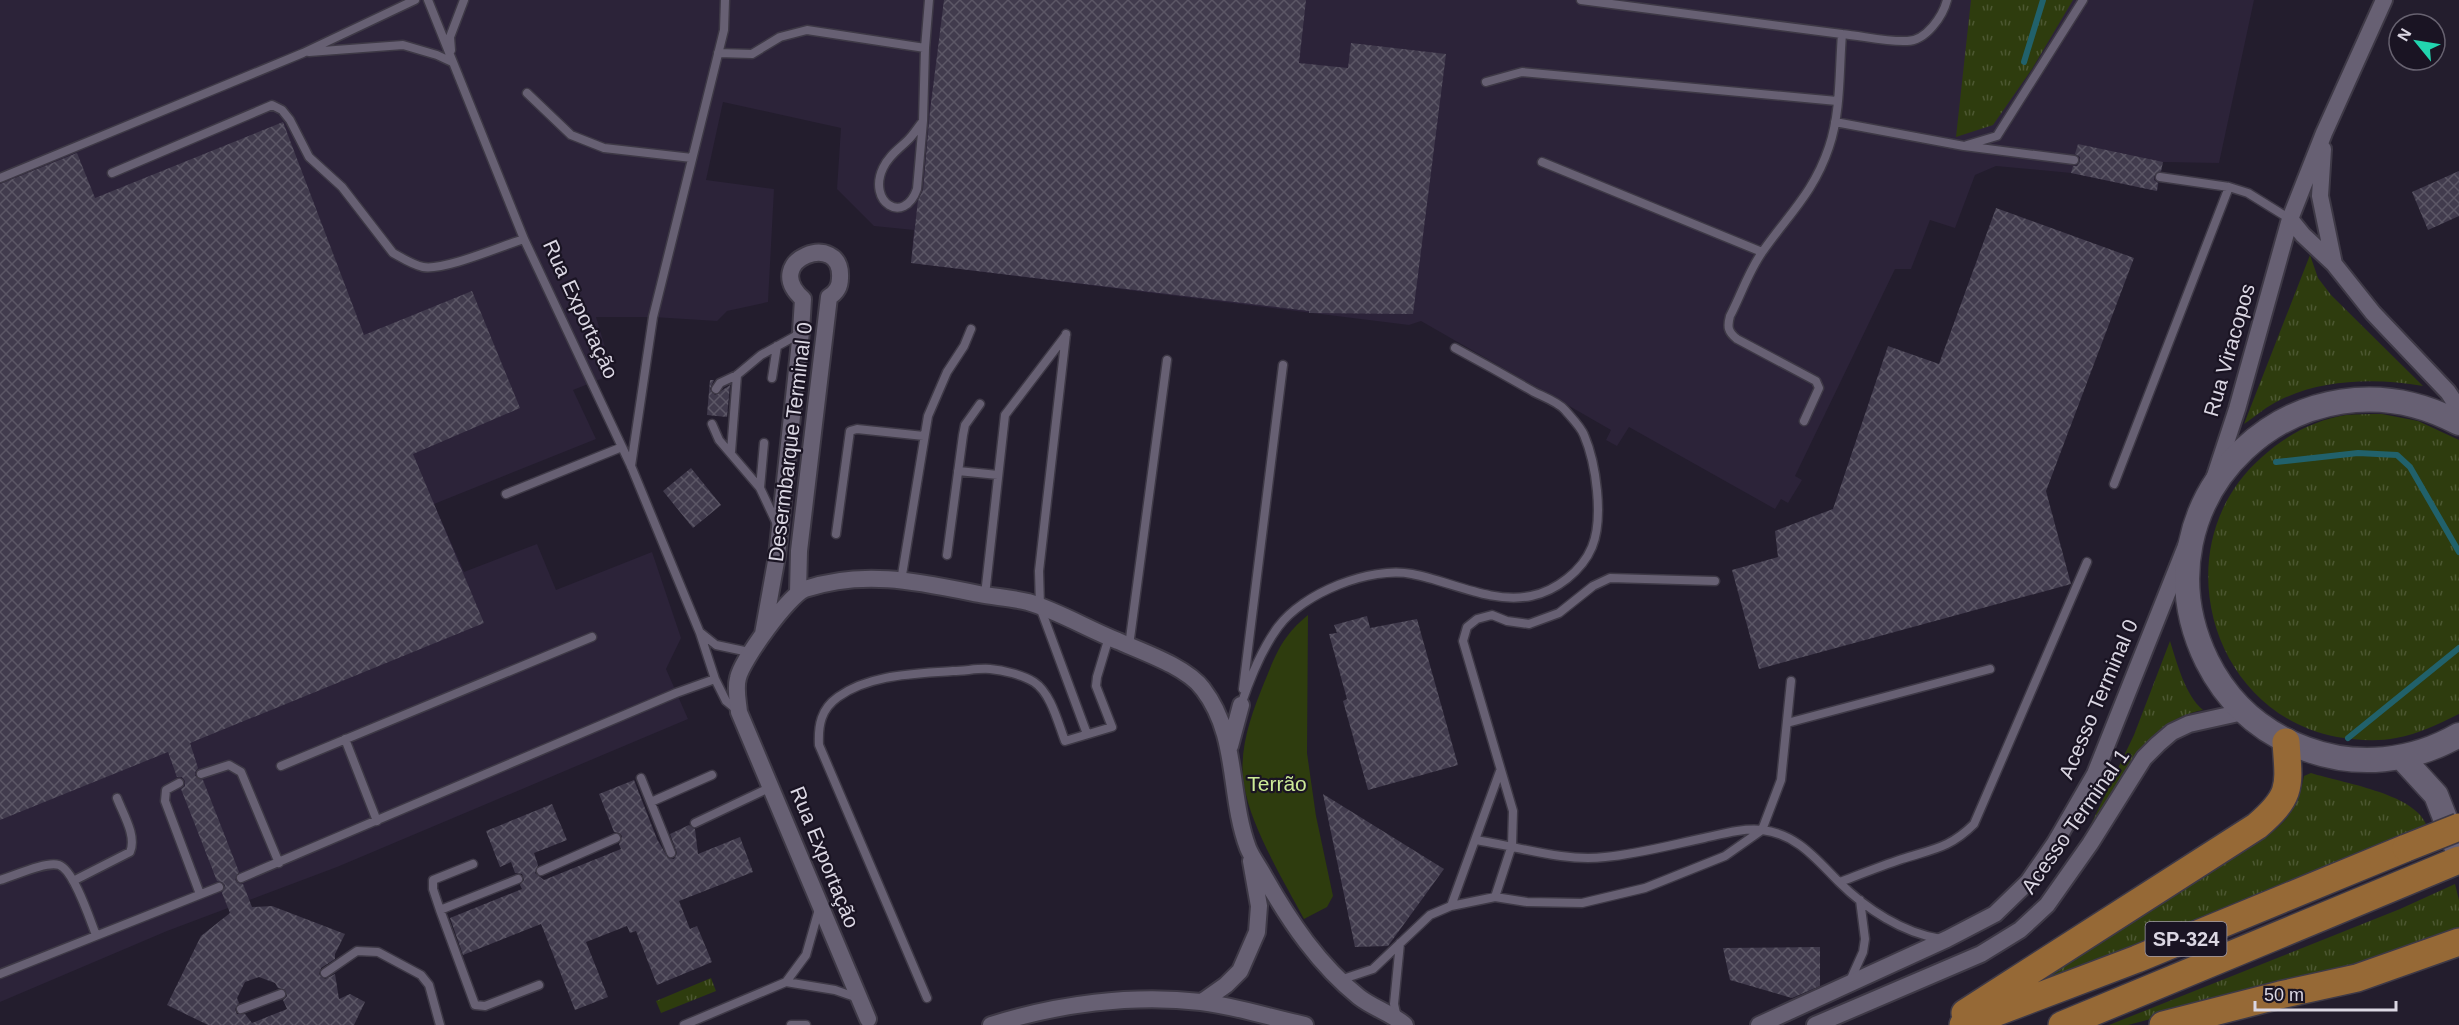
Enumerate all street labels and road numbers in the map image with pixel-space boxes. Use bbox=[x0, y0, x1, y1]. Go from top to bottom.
street label: Rua Exportação bbox=[539, 236, 623, 382]
street label: Rua Viracopos bbox=[2199, 281, 2259, 419]
street label: Desermbarque Terminal 0 bbox=[764, 321, 816, 563]
street label: Acesso Terminal 0 bbox=[2054, 616, 2142, 782]
street label: Acesso Terminal 1 bbox=[2016, 744, 2134, 898]
street label: Rua Exportação bbox=[786, 783, 864, 931]
road number: SP-324 bbox=[2146, 922, 2226, 956]

